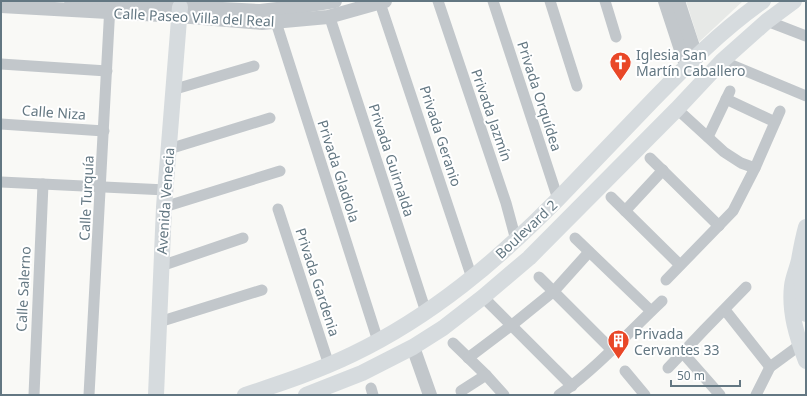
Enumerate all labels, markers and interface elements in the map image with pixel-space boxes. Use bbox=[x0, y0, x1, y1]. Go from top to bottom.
street label: Calle Paseo Villa del Real bbox=[113, 3, 275, 31]
street label: Privada Orquídea bbox=[513, 39, 567, 153]
place label: Iglesia San Martín Caballero bbox=[636, 45, 746, 80]
church icon: Iglesia San Martín Caballero bbox=[608, 49, 634, 82]
street label: Privada Jazmín bbox=[467, 66, 517, 164]
street label: Privada Geranio bbox=[416, 83, 466, 189]
street label: Calle Niza bbox=[21, 100, 87, 124]
street label: Privada Guirnalda bbox=[365, 101, 419, 219]
street label: Privada Gladiola bbox=[313, 117, 365, 225]
street label: Avenida Venecia bbox=[152, 147, 178, 255]
street label: Calle Turquía bbox=[74, 155, 98, 241]
street label: Boulevard 2 bbox=[491, 195, 561, 263]
street label: Privada Gardenia bbox=[291, 225, 345, 339]
street label: Calle Salerno bbox=[11, 246, 35, 332]
place label: Privada Cervantes 33 bbox=[634, 324, 719, 359]
building icon: Privada Cervantes 33 bbox=[606, 328, 632, 361]
scale bar bbox=[671, 362, 740, 388]
text: 50 m bbox=[677, 367, 705, 384]

